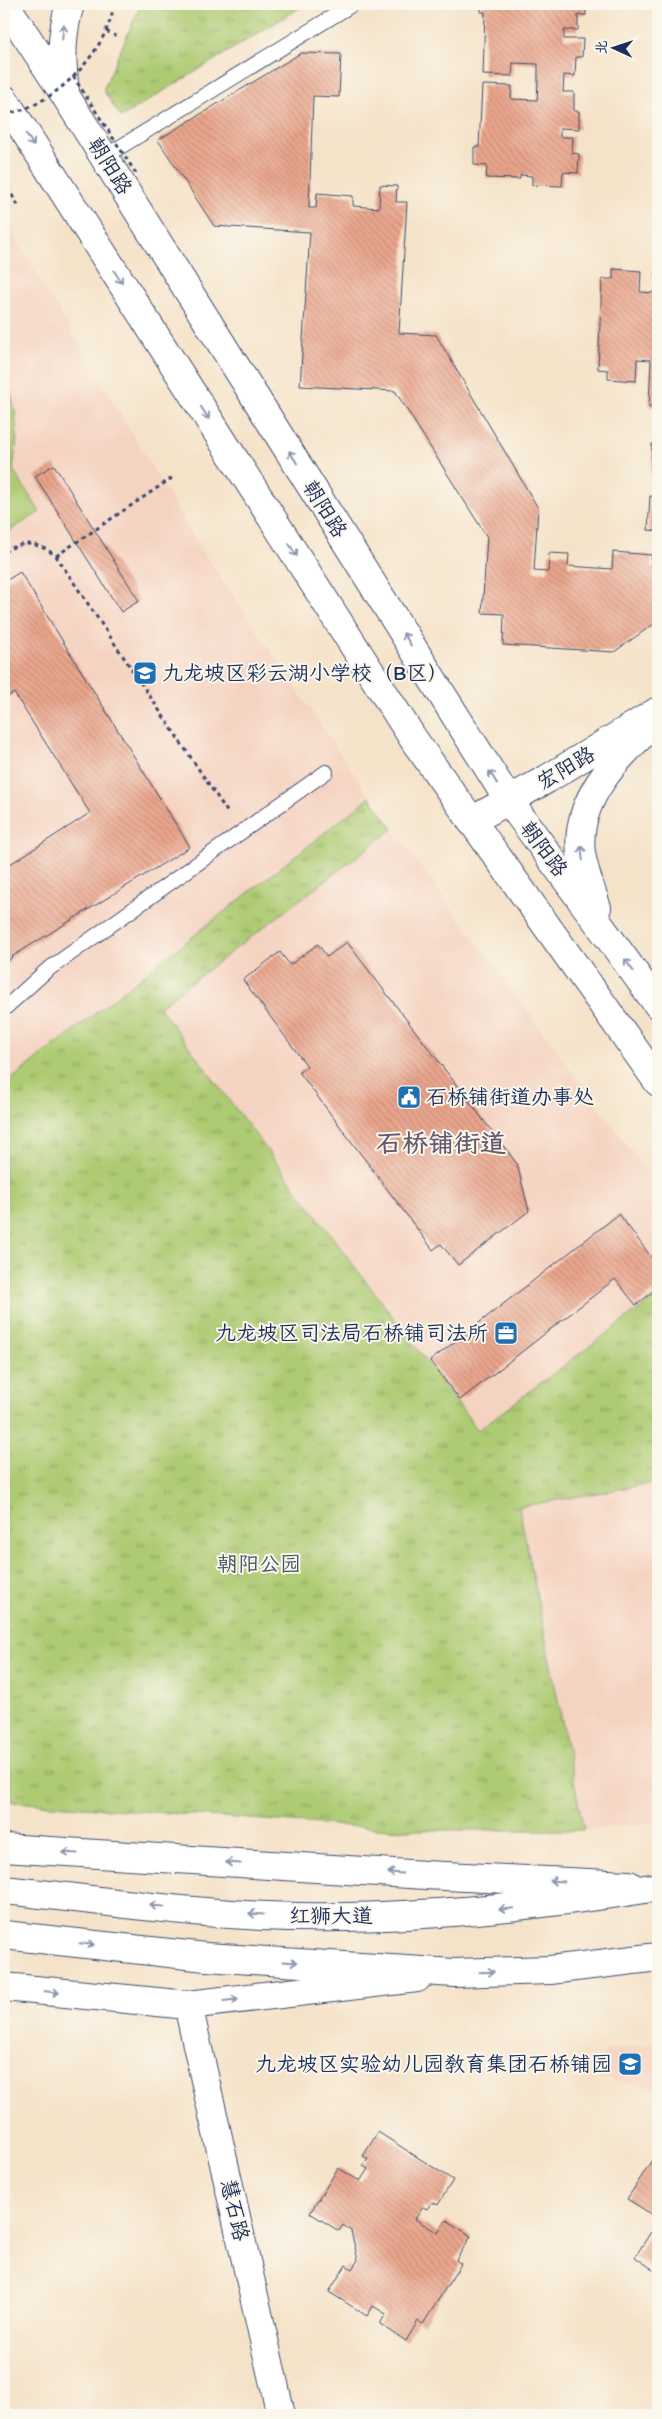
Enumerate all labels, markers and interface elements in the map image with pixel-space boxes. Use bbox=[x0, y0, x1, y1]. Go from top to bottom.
north arrow bbox=[590, 22, 640, 72]
one-way arrow bbox=[58, 24, 68, 40]
text: 北 bbox=[593, 40, 610, 55]
one-way arrow bbox=[25, 132, 35, 146]
street label: 朝阳路 bbox=[83, 132, 138, 199]
one-way arrow bbox=[113, 269, 123, 283]
one-way arrow bbox=[200, 406, 210, 420]
one-way arrow bbox=[287, 451, 297, 465]
street label: 朝阳路 bbox=[298, 475, 353, 542]
one-way arrow bbox=[288, 543, 298, 557]
one-way arrow bbox=[401, 633, 411, 647]
school or university icon: 九龙坡区彩云湖小学校（B区） bbox=[132, 660, 158, 686]
place label: 九龙坡区彩云湖小学校（B区） bbox=[162, 660, 449, 685]
street label: 宏阳路 bbox=[532, 741, 599, 795]
one-way arrow bbox=[488, 770, 499, 784]
street label: 朝阳路 bbox=[515, 816, 573, 881]
one-way arrow bbox=[577, 845, 587, 861]
one-way arrow bbox=[624, 959, 635, 972]
public building icon: 石桥铺街道办事处 bbox=[396, 1084, 422, 1110]
place label: 石桥铺街道办事处 bbox=[426, 1084, 594, 1109]
district label: 石桥铺街道 bbox=[376, 1127, 506, 1159]
place label: 九龙坡区司法局石桥铺司法所 bbox=[215, 1320, 488, 1345]
office icon: 九龙坡区司法局石桥铺司法所 bbox=[493, 1320, 519, 1346]
park label: 朝阳公园 bbox=[217, 1551, 301, 1576]
one-way arrow bbox=[63, 1848, 79, 1857]
one-way arrow bbox=[225, 1858, 241, 1867]
one-way arrow bbox=[387, 1868, 403, 1877]
one-way arrow bbox=[549, 1877, 565, 1886]
one-way arrow bbox=[149, 1901, 165, 1911]
street label: 红狮大道 bbox=[289, 1903, 373, 1928]
one-way arrow bbox=[498, 1904, 514, 1913]
one-way arrow bbox=[249, 1910, 265, 1919]
one-way arrow bbox=[79, 1939, 95, 1949]
one-way arrow bbox=[281, 1958, 297, 1967]
one-way arrow bbox=[478, 1967, 494, 1977]
one-way arrow bbox=[44, 1987, 60, 1996]
one-way arrow bbox=[223, 1995, 239, 2005]
place label: 九龙坡区实验幼儿园教育集团石桥铺园 bbox=[255, 2051, 612, 2076]
school or university icon: 九龙坡区实验幼儿园教育集团石桥铺园 bbox=[617, 2051, 643, 2077]
street label: 慧石路 bbox=[216, 2176, 255, 2243]

